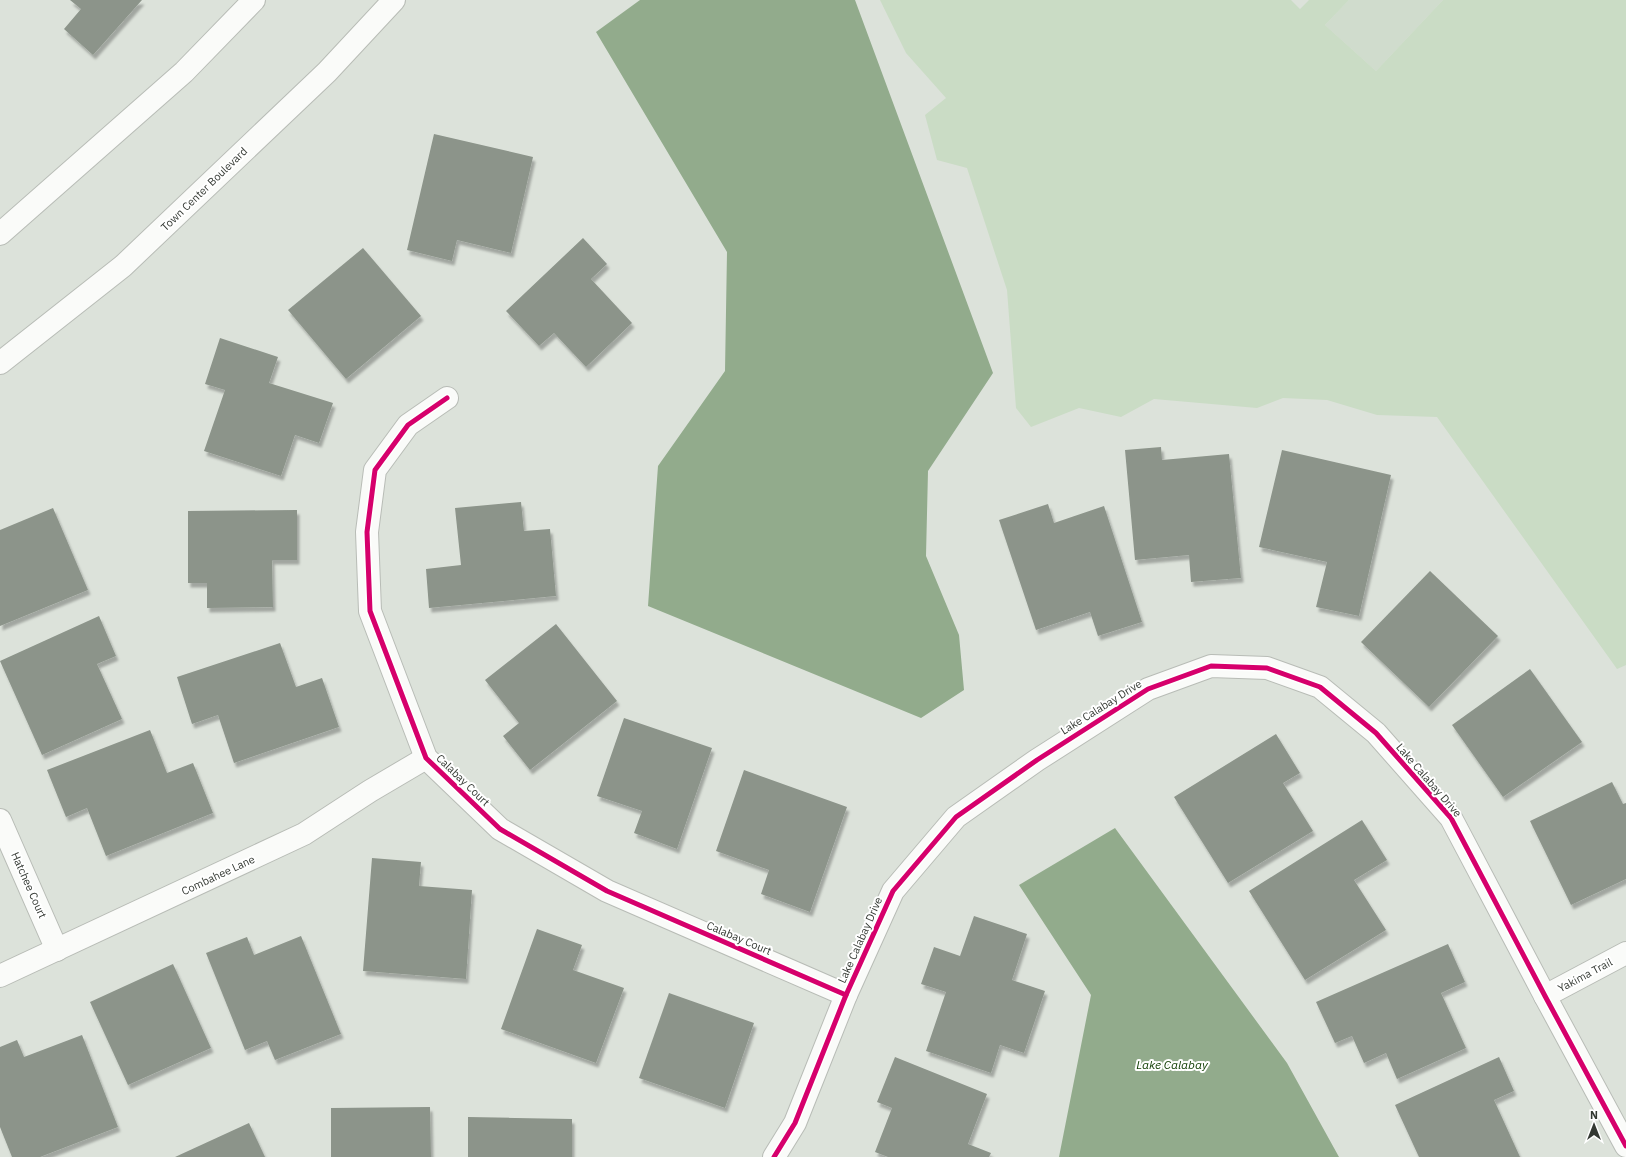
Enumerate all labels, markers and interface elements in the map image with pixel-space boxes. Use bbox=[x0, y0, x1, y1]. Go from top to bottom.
street label: Town Center Boulevard bbox=[158, 144, 250, 234]
street label: Lake Calabay Drive bbox=[1058, 676, 1144, 738]
street label: Lake Calabay Drive bbox=[1393, 740, 1465, 820]
street label: Calabay Court bbox=[433, 751, 493, 809]
street label: Hatchee Court bbox=[8, 850, 50, 920]
street label: Combahee Lane bbox=[179, 852, 257, 898]
street label: Lake Calabay Drive bbox=[835, 895, 885, 985]
street label: Calabay Court bbox=[704, 918, 774, 958]
street label: Yakima Trail bbox=[1555, 955, 1615, 995]
water label: Lake Calabay bbox=[1136, 1057, 1209, 1072]
north arrow bbox=[1574, 1105, 1614, 1145]
text: N bbox=[1590, 1108, 1598, 1122]

